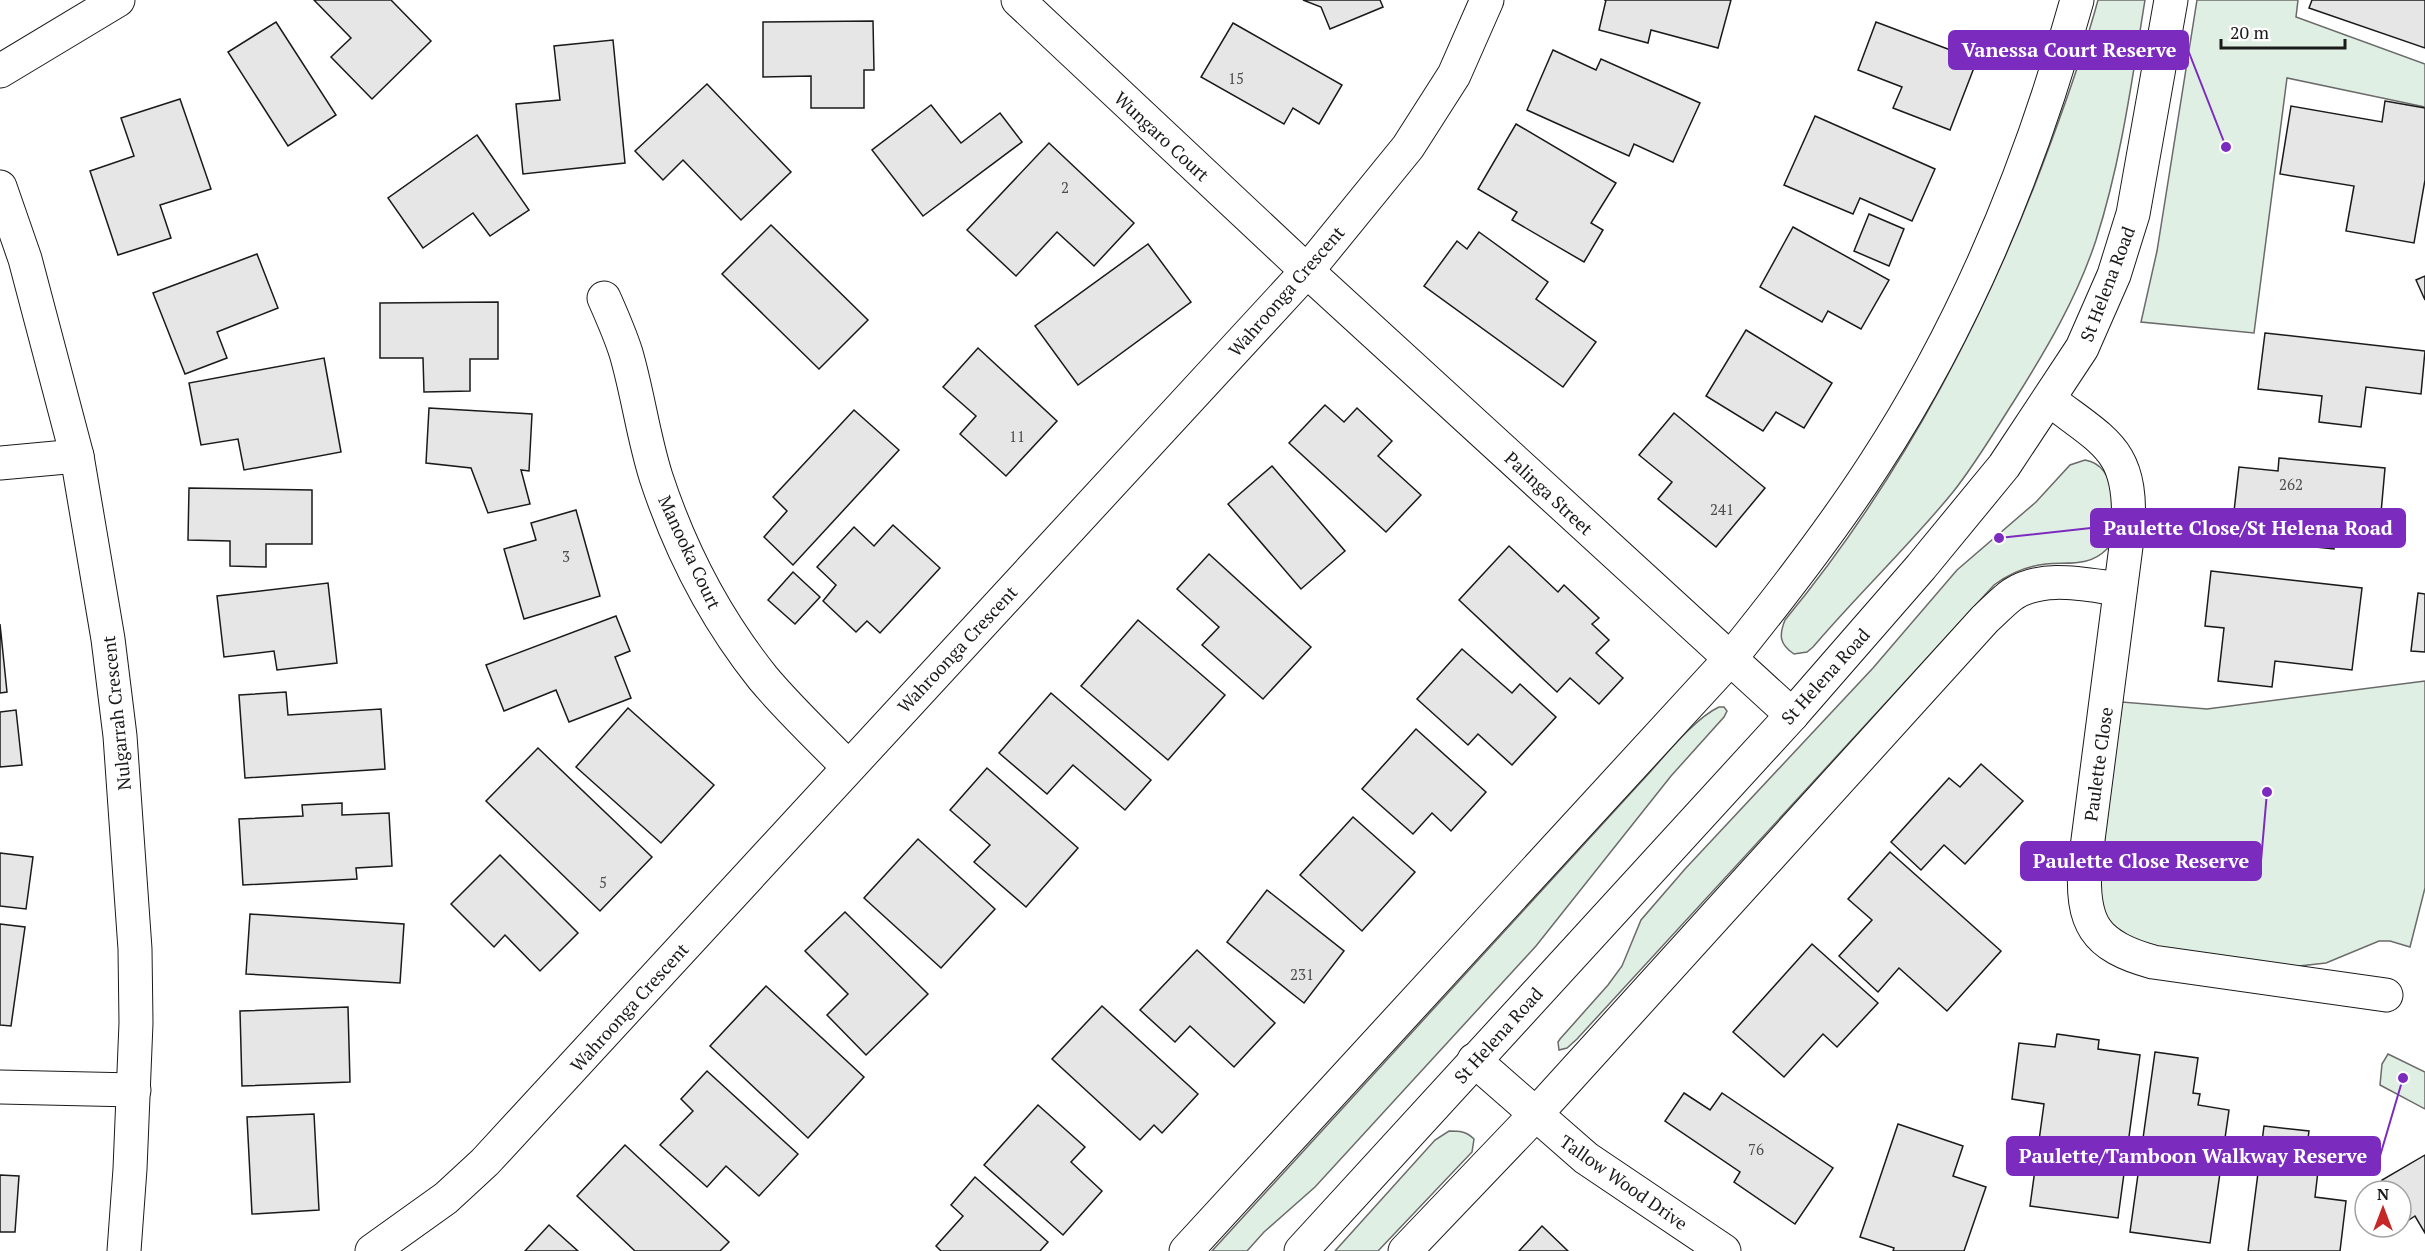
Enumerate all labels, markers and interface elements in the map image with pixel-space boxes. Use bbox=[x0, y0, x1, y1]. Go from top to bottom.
scale bar bbox=[2221, 12, 2346, 50]
text: 20 m bbox=[2230, 20, 2270, 44]
callout: Vanessa Court Reserve bbox=[1949, 31, 2188, 69]
text: Vanessa Court Reserve bbox=[1961, 36, 2177, 63]
house number: 15 bbox=[1228, 68, 1244, 88]
street label: Wungaro Court bbox=[1109, 86, 1215, 186]
house number: 2 bbox=[1061, 177, 1069, 197]
street label: Wahroonga Crescent bbox=[1223, 220, 1350, 361]
street label: St Helena Road bbox=[2074, 223, 2140, 345]
house number: 11 bbox=[1009, 426, 1025, 446]
street label: Palinga Street bbox=[1500, 446, 1598, 540]
house number: 262 bbox=[2279, 474, 2303, 494]
street label: Manooka Court bbox=[653, 491, 727, 613]
house number: 241 bbox=[1710, 499, 1734, 519]
callout: Paulette Close/St Helena Road bbox=[2091, 509, 2405, 547]
text: Paulette Close/St Helena Road bbox=[2103, 514, 2393, 541]
house number: 3 bbox=[562, 546, 570, 566]
street label: Wahroonga Crescent bbox=[892, 580, 1022, 718]
street label: St Helena Road bbox=[1775, 623, 1875, 729]
street label: Nulgarrah Crescent bbox=[96, 634, 136, 791]
street label: Paulette Close bbox=[2078, 705, 2118, 823]
callout: Paulette Close Reserve bbox=[2021, 842, 2261, 880]
text: Paulette Close Reserve bbox=[2033, 847, 2249, 874]
house number: 5 bbox=[599, 872, 607, 892]
street label: Wahroonga Crescent bbox=[565, 937, 694, 1077]
house number: 231 bbox=[1290, 964, 1314, 984]
street label: St Helena Road bbox=[1448, 982, 1548, 1088]
street label: Tallow Wood Drive bbox=[1555, 1129, 1693, 1235]
callout: Paulette/Tamboon Walkway Reserve bbox=[2007, 1137, 2380, 1175]
house number: 76 bbox=[1748, 1139, 1764, 1159]
text: Paulette/Tamboon Walkway Reserve bbox=[2019, 1142, 2368, 1169]
north arrow bbox=[2353, 1179, 2413, 1239]
text: N bbox=[2377, 1183, 2389, 1205]

